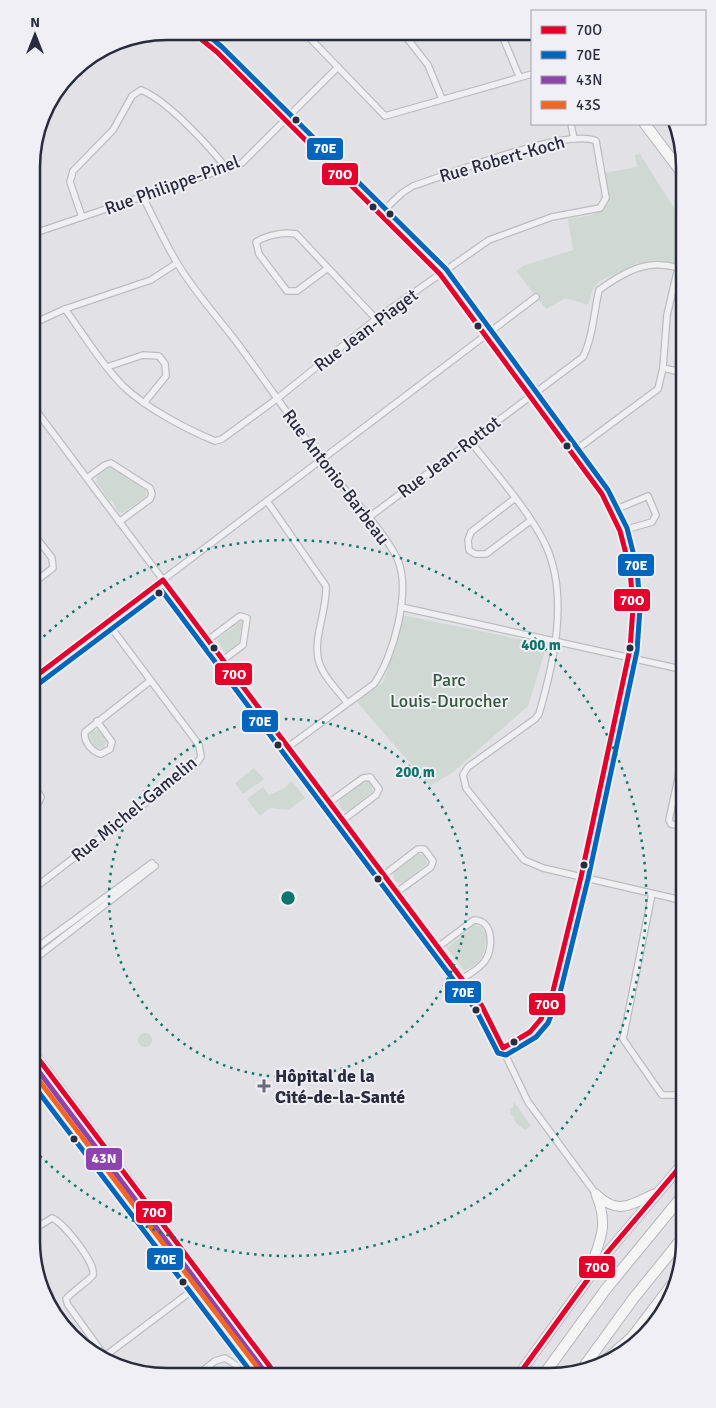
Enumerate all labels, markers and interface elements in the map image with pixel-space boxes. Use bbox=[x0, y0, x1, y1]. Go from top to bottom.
north arrow bbox=[10, 10, 60, 60]
legend bbox=[531, 10, 706, 125]
text: N bbox=[30, 14, 40, 31]
text: 70O bbox=[576, 21, 602, 39]
text: 70E bbox=[576, 46, 601, 64]
text: 43N bbox=[576, 71, 602, 89]
text: 43S bbox=[576, 96, 601, 114]
unlabelled marker bbox=[291, 115, 301, 125]
street label: Rue Robert-Koch bbox=[437, 131, 567, 187]
line badge: 70E bbox=[306, 137, 344, 161]
text: 70E bbox=[313, 140, 337, 157]
street label: Rue Philippe-Pinel bbox=[102, 150, 242, 220]
line badge: 70O bbox=[321, 162, 359, 186]
text: 70O bbox=[328, 166, 352, 183]
unlabelled marker bbox=[368, 202, 378, 212]
unlabelled marker bbox=[385, 209, 395, 219]
street label: Rue Jean-Piaget bbox=[310, 284, 422, 376]
unlabelled marker bbox=[473, 321, 483, 331]
street label: Rue Antonio-Barbeau bbox=[278, 405, 394, 549]
street label: Rue Jean-Rottot bbox=[393, 411, 505, 503]
unlabelled marker bbox=[562, 441, 572, 451]
line badge: 70E bbox=[617, 553, 655, 577]
text: 70E bbox=[624, 557, 648, 574]
unlabelled marker bbox=[154, 588, 164, 598]
line badge: 70O bbox=[613, 588, 651, 612]
text: 70O bbox=[620, 592, 644, 609]
text: 400 m bbox=[521, 636, 561, 654]
unlabelled marker bbox=[209, 643, 219, 653]
unlabelled marker bbox=[625, 643, 635, 653]
line badge: 70O bbox=[214, 662, 253, 686]
text: 70O bbox=[222, 666, 246, 683]
park label: Parc Louis-Durocher bbox=[390, 669, 508, 712]
line badge: 70E bbox=[241, 709, 279, 733]
text: 70E bbox=[248, 713, 272, 730]
unlabelled marker bbox=[273, 740, 283, 750]
street label: Rue Michel-Gamelin bbox=[67, 752, 201, 866]
text: 200 m bbox=[395, 763, 435, 781]
unlabelled marker bbox=[579, 860, 589, 870]
unlabelled marker bbox=[373, 874, 383, 884]
centre of rings bbox=[279, 889, 297, 907]
line badge: 70E bbox=[444, 980, 482, 1004]
text: 70E bbox=[451, 984, 475, 1001]
line badge: 70O bbox=[528, 992, 566, 1016]
text: 70O bbox=[535, 996, 559, 1013]
unlabelled marker bbox=[471, 1005, 481, 1015]
unlabelled marker bbox=[509, 1037, 519, 1047]
place label: Hôpital de la Cité-de-la-Santé bbox=[275, 1065, 405, 1108]
marker: Hôpital de la Cité-de-la-Santé bbox=[257, 1079, 271, 1093]
unlabelled marker bbox=[69, 1134, 79, 1144]
line badge: 43N bbox=[85, 1147, 123, 1171]
text: 43N bbox=[92, 1150, 116, 1167]
line badge: 70O bbox=[135, 1200, 173, 1224]
text: 70O bbox=[142, 1204, 166, 1221]
line badge: 70E bbox=[146, 1247, 184, 1271]
text: 70E bbox=[153, 1251, 177, 1268]
line badge: 70O bbox=[578, 1255, 616, 1279]
text: 70O bbox=[585, 1259, 609, 1276]
unlabelled marker bbox=[178, 1277, 188, 1287]

